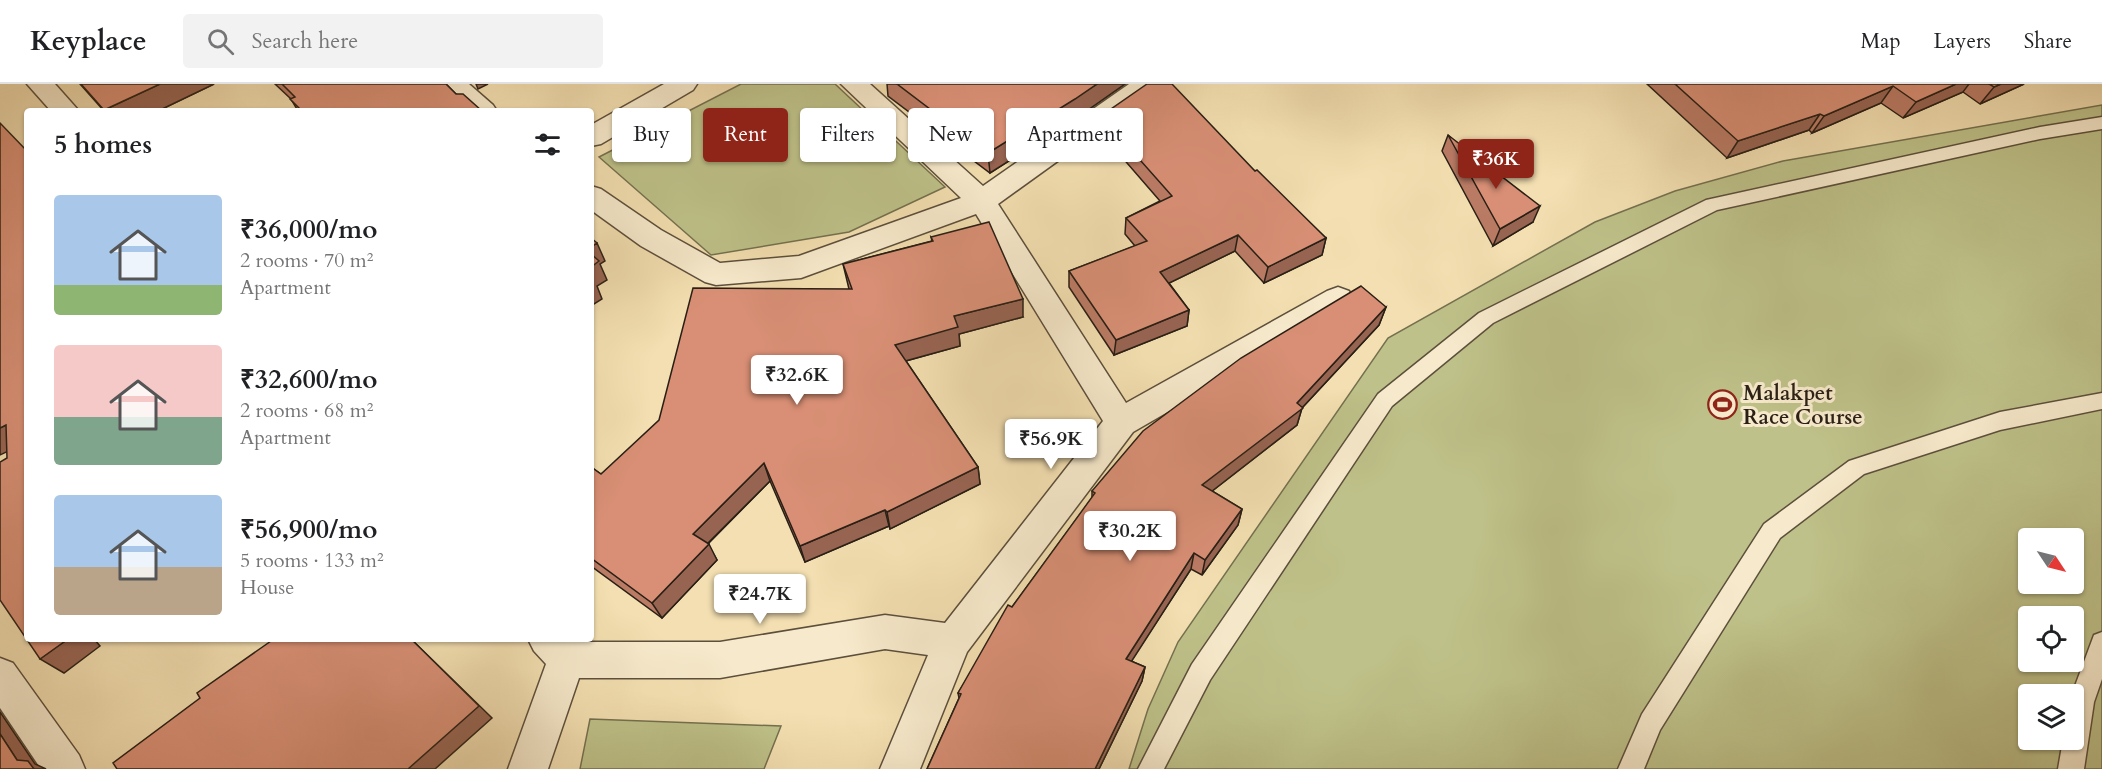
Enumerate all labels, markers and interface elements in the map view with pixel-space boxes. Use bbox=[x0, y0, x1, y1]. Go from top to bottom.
search box bbox=[183, 14, 603, 68]
text: Keyplace bbox=[30, 22, 147, 60]
icon: search bbox=[204, 25, 237, 58]
text: Search here bbox=[252, 26, 358, 56]
text: Map bbox=[1861, 27, 1901, 56]
text: Layers bbox=[1934, 27, 1991, 56]
text: Share bbox=[2024, 27, 2072, 56]
chip: Buy bbox=[612, 108, 691, 162]
chip: Rent bbox=[703, 108, 788, 162]
chip: Filters bbox=[800, 108, 896, 162]
chip: New bbox=[908, 108, 994, 162]
chip: Apartment bbox=[1006, 108, 1143, 162]
text: 5 homes bbox=[54, 127, 152, 162]
icon: filters bbox=[531, 128, 564, 161]
pin: ₹36K bbox=[1460, 139, 1532, 190]
text: ₹36K bbox=[1472, 145, 1520, 172]
text: ₹36,000/mo bbox=[240, 212, 377, 247]
icon: home bbox=[102, 219, 174, 291]
text: 2 rooms · 70 m² bbox=[240, 247, 373, 274]
text: Apartment bbox=[240, 274, 331, 301]
pin: ₹32.6K bbox=[748, 355, 846, 406]
text: ₹32.6K bbox=[765, 361, 829, 388]
text: ₹32,600/mo bbox=[240, 362, 377, 397]
icon: home bbox=[102, 369, 174, 441]
place label: Malakpet Race Course bbox=[1743, 379, 1863, 432]
sports icon: Malakpet Race Course bbox=[1706, 389, 1738, 421]
text: 2 rooms · 68 m² bbox=[240, 397, 373, 424]
pin: ₹56.9K bbox=[1002, 419, 1100, 470]
text: Apartment bbox=[240, 424, 331, 451]
text: ₹56.9K bbox=[1019, 425, 1083, 452]
pin: ₹30.2K bbox=[1081, 511, 1179, 562]
text: ₹56,900/mo bbox=[240, 512, 377, 547]
text: ₹30.2K bbox=[1098, 517, 1162, 544]
icon: home bbox=[102, 519, 174, 591]
north arrow bbox=[2018, 528, 2084, 594]
map controls bbox=[2018, 528, 2084, 750]
text: 5 rooms · 133 m² bbox=[240, 547, 384, 574]
text: House bbox=[240, 574, 294, 601]
pin: ₹24.7K bbox=[711, 574, 809, 625]
text: ₹24.7K bbox=[728, 580, 792, 607]
button: locate bbox=[2018, 606, 2084, 672]
button: layers bbox=[2018, 684, 2084, 750]

